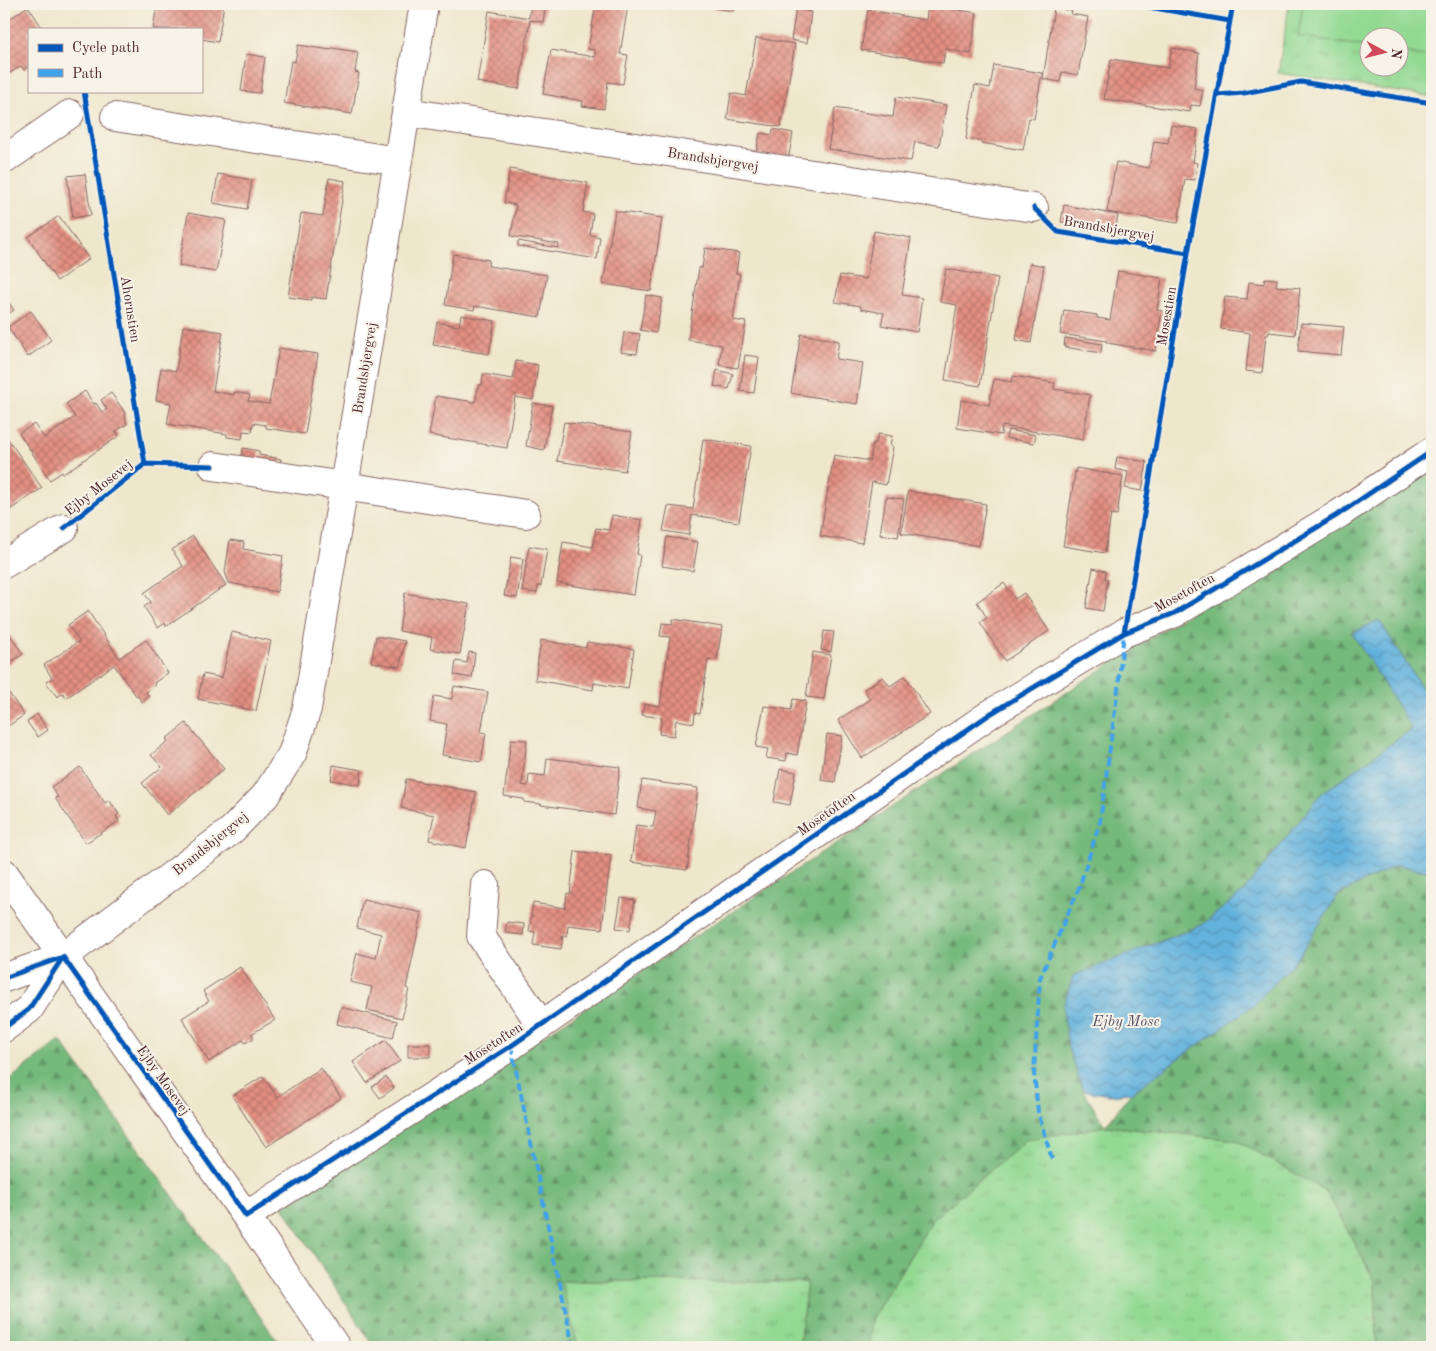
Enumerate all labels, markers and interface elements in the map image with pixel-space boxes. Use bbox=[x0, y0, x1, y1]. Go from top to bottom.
legend bbox=[28, 28, 202, 92]
north arrow bbox=[1358, 28, 1408, 78]
text: Cycle path bbox=[72, 41, 140, 56]
text: N bbox=[1388, 47, 1404, 60]
text: Path bbox=[72, 67, 102, 82]
street label: Brandsbjergvej bbox=[666, 146, 760, 174]
street label: Brandsbjergvej bbox=[1062, 214, 1156, 244]
street label: Ahornstien bbox=[118, 275, 142, 344]
street label: Mosestien bbox=[1155, 285, 1179, 347]
street label: Brandsbjergvej bbox=[351, 321, 379, 415]
street label: Ejby Mosevej bbox=[62, 457, 135, 518]
street label: Mosetoften bbox=[1152, 570, 1217, 615]
street label: Mosetoften bbox=[795, 789, 858, 839]
street label: Brandsbjergvej bbox=[170, 809, 251, 878]
water label: Ejby Mose bbox=[1091, 1015, 1160, 1030]
street label: Mosetoften bbox=[462, 1020, 526, 1068]
street label: Ejby Mosevej bbox=[134, 1043, 192, 1118]

